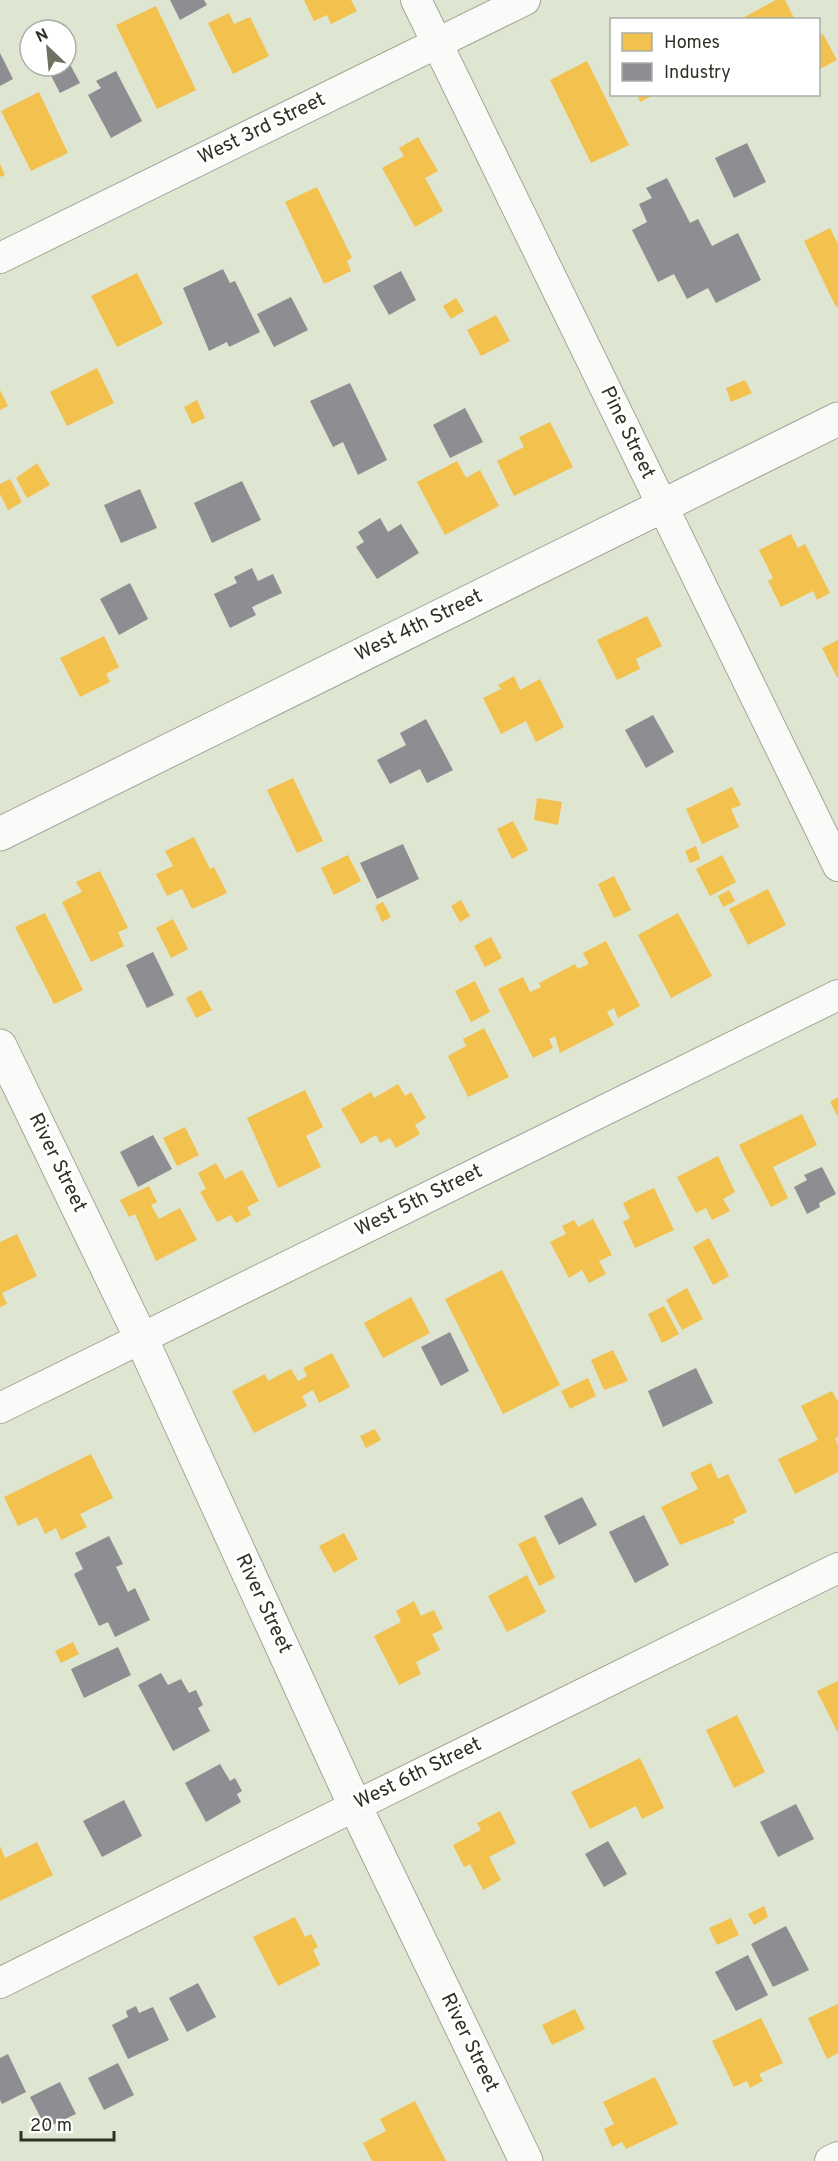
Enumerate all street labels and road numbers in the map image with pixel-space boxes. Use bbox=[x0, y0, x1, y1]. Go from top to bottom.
street label: West 3rd Street bbox=[194, 87, 330, 171]
street label: Pine Street bbox=[593, 382, 661, 484]
street label: West 4th Street bbox=[351, 584, 487, 668]
street label: River Street bbox=[22, 1109, 92, 1217]
street label: West 5th Street bbox=[351, 1159, 487, 1243]
street label: River Street bbox=[229, 1550, 297, 1658]
street label: West 6th Street bbox=[350, 1732, 486, 1816]
street label: River Street bbox=[434, 1989, 504, 2097]

